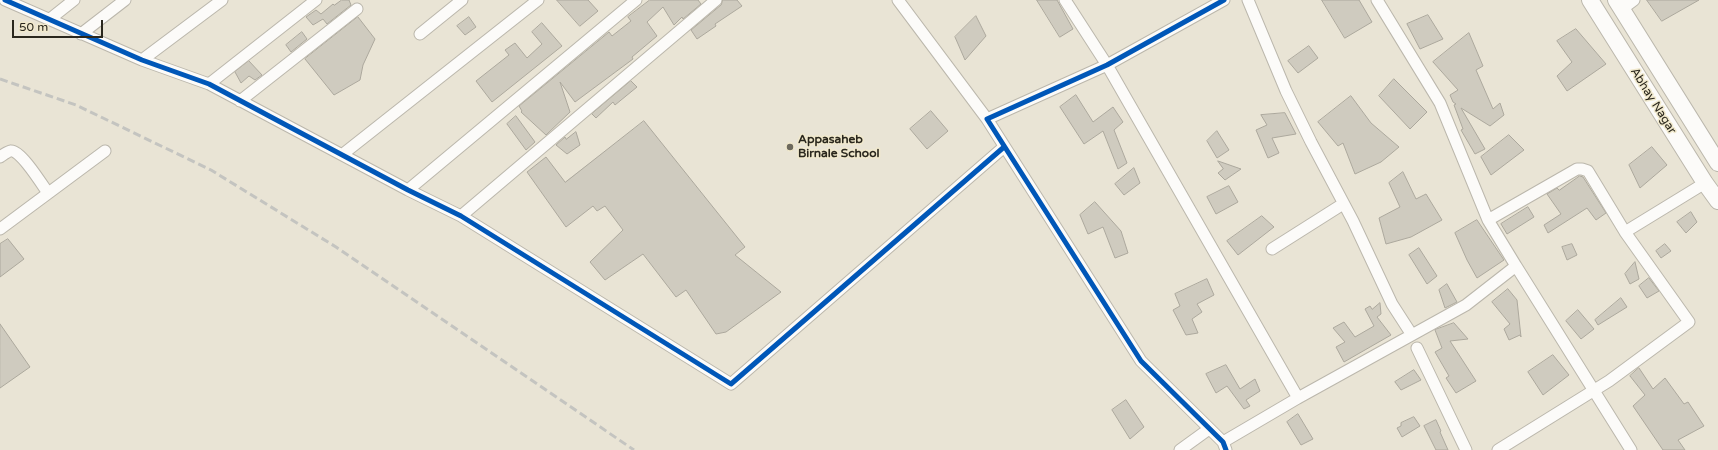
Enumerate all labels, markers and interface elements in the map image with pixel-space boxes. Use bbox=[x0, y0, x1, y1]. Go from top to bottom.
scale bar bbox=[14, 12, 105, 38]
text: 50 m bbox=[19, 20, 48, 34]
street label: Abhay Nagar bbox=[1627, 65, 1679, 137]
place label: Appasaheb Birnale School bbox=[798, 133, 879, 161]
marker: Appasaheb Birnale School bbox=[785, 142, 795, 152]

